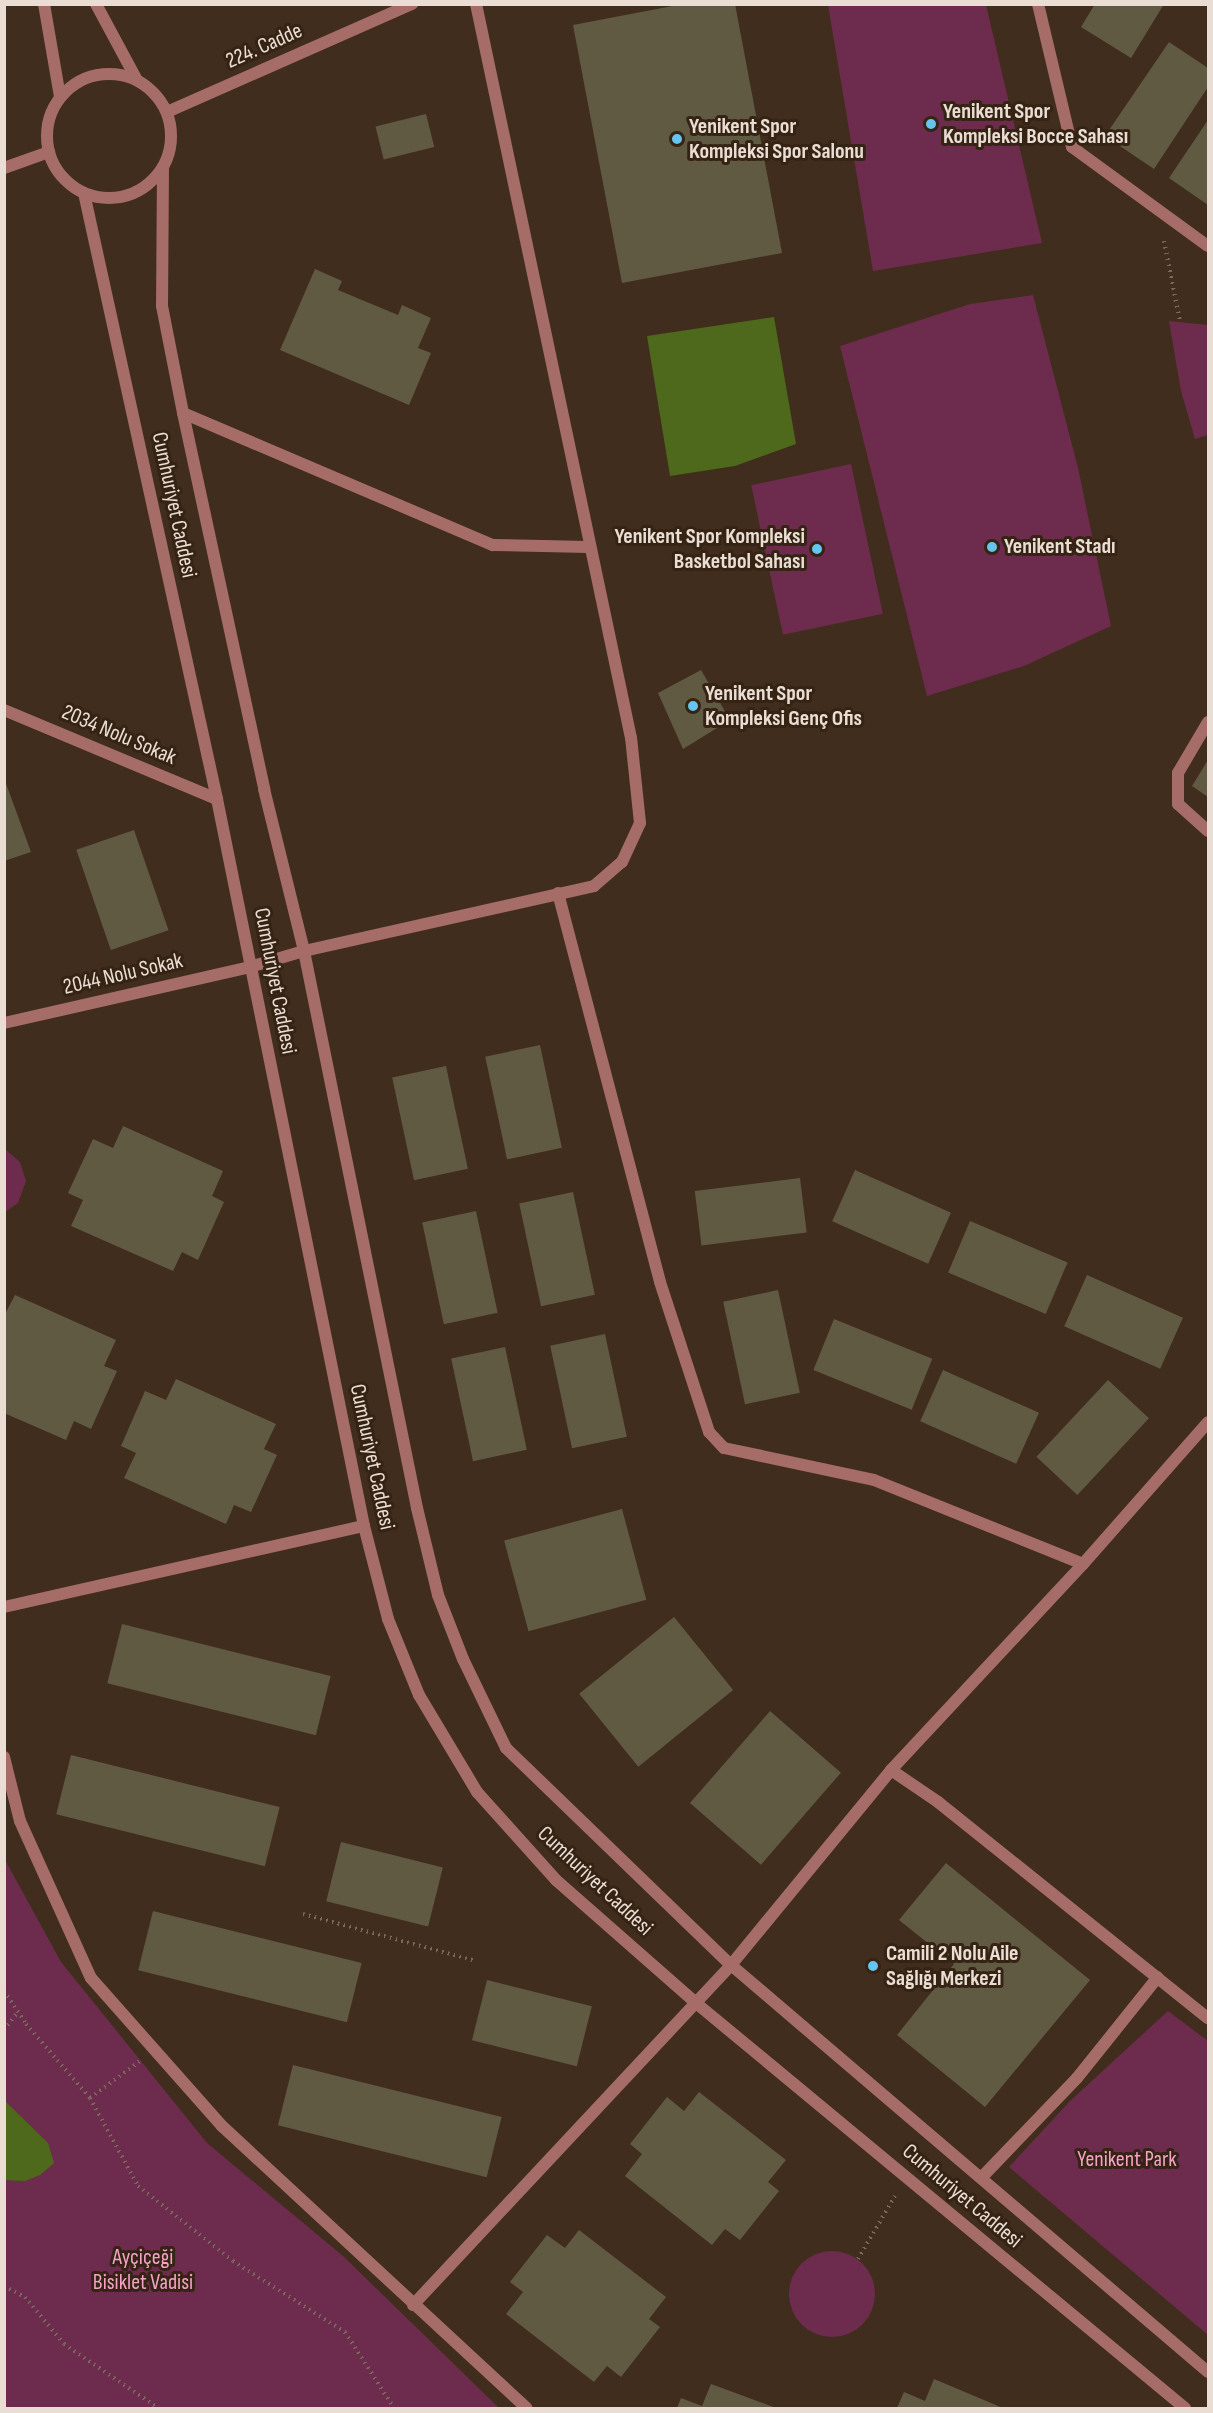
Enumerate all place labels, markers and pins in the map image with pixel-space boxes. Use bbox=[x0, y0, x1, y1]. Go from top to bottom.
place label: Yenikent Spor Kompleksi Bocce Sahası bbox=[943, 98, 1128, 150]
place label: Yenikent Spor Kompleksi Spor Salonu bbox=[689, 113, 864, 164]
marker: Yenikent Spor Kompleksi Bocce Sahası bbox=[924, 117, 938, 131]
marker: Yenikent Spor Kompleksi Spor Salonu bbox=[670, 132, 684, 146]
place label: Yenikent Spor Kompleksi Basketbol Sahası bbox=[614, 523, 805, 574]
place label: Yenikent Stadı bbox=[1004, 534, 1116, 560]
marker: Yenikent Stadı bbox=[985, 540, 999, 554]
marker: Yenikent Spor Kompleksi Basketbol Sahası bbox=[810, 542, 824, 556]
place label: Yenikent Spor Kompleksi Genç Ofis bbox=[705, 680, 862, 732]
marker: Yenikent Spor Kompleksi Genç Ofis bbox=[686, 699, 700, 713]
place label: Camili 2 Nolu Aile Sağlığı Merkezi bbox=[886, 1940, 1018, 1992]
marker: Camili 2 Nolu Aile Sağlığı Merkezi bbox=[864, 1957, 882, 1975]

